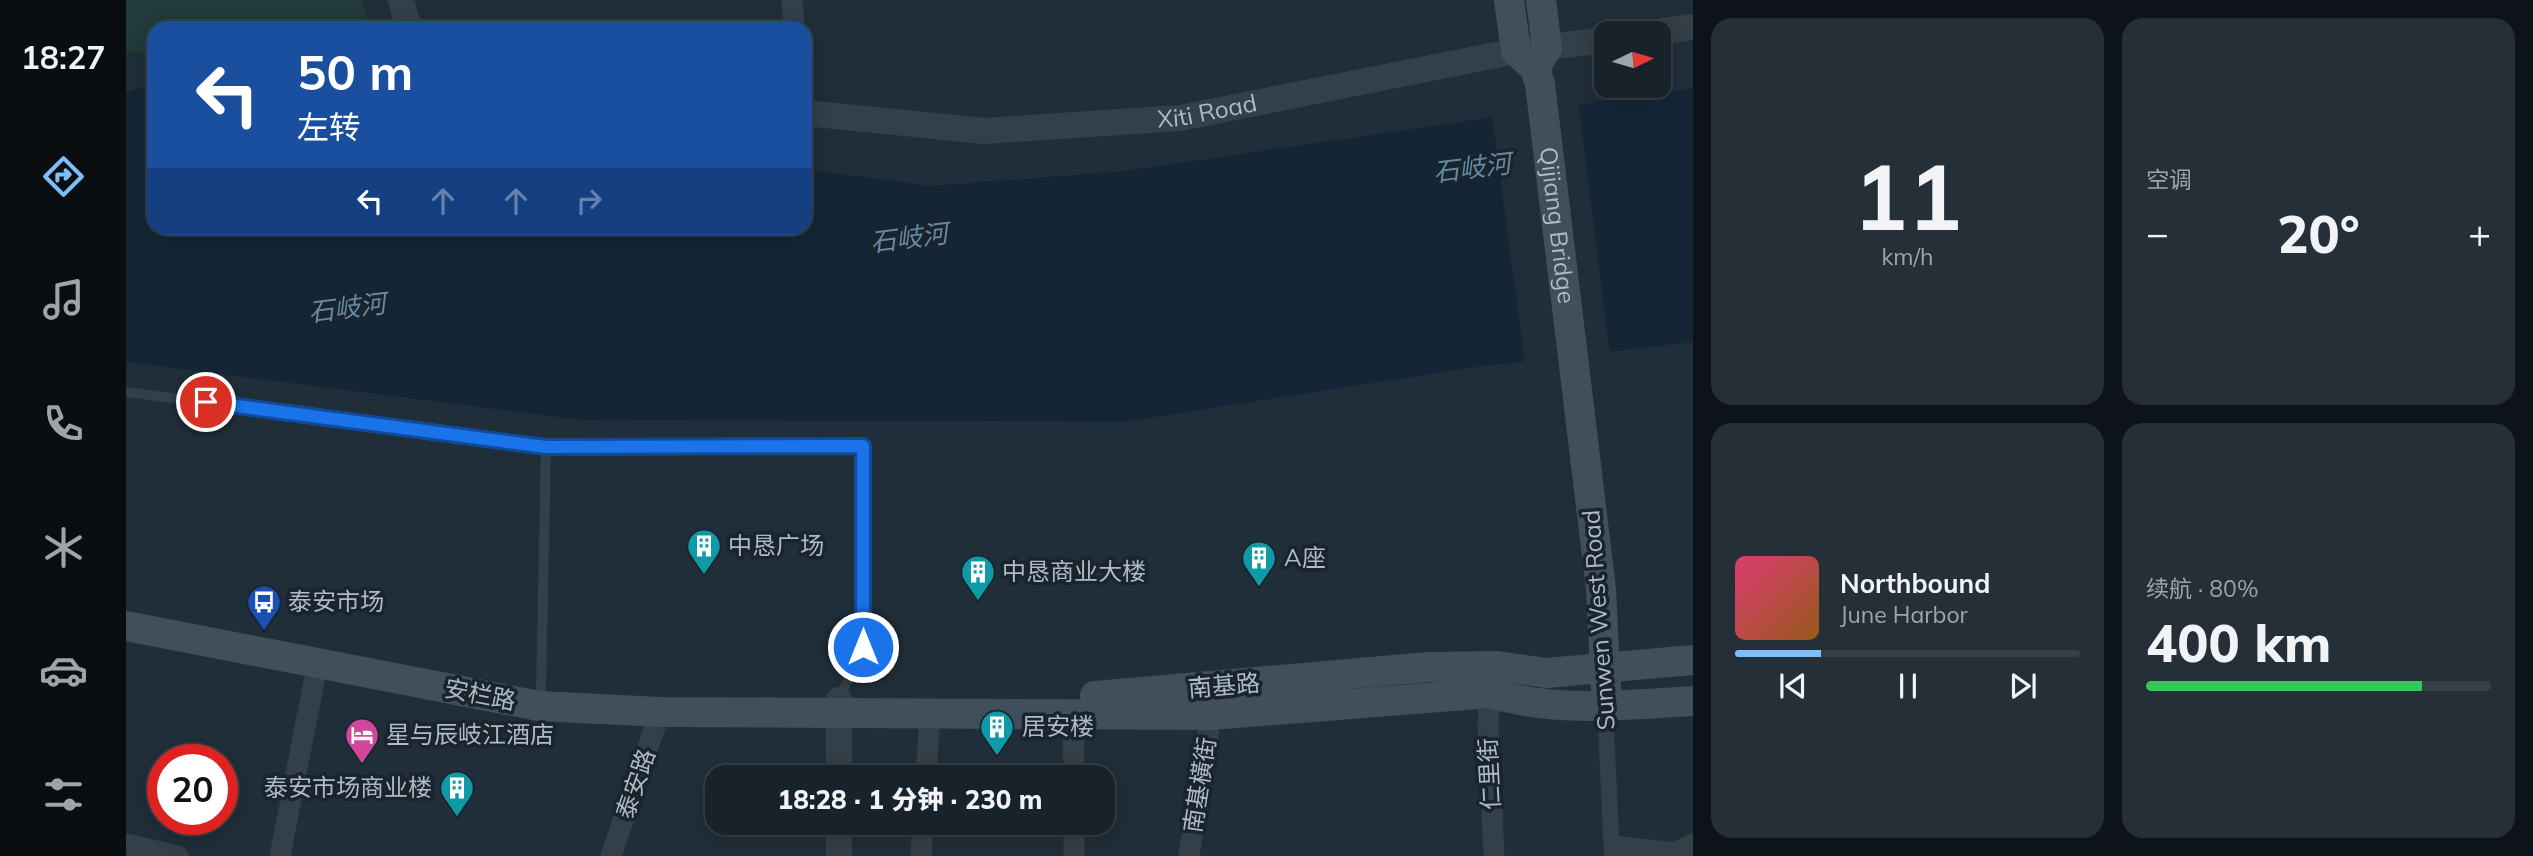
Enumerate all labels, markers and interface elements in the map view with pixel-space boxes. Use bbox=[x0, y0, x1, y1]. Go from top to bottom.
north arrow bbox=[1594, 21, 1671, 98]
map controls bbox=[1594, 21, 1671, 98]
text: 18:27 bbox=[21, 37, 105, 77]
text: 50 m bbox=[297, 41, 413, 102]
icon: left bbox=[182, 49, 273, 140]
street label: Xiti Road bbox=[1156, 87, 1259, 133]
text: 左转 bbox=[297, 107, 361, 147]
text: 11 bbox=[1853, 139, 1962, 253]
street label: Qijiang Bridge bbox=[1534, 145, 1582, 305]
water label: 石岐河 bbox=[1431, 146, 1518, 189]
icon: directions bbox=[39, 152, 88, 201]
text: 空调 bbox=[2146, 165, 2192, 194]
icon: left bbox=[351, 182, 389, 220]
icon: ahead bbox=[424, 182, 462, 220]
icon: ahead bbox=[497, 182, 535, 220]
icon: right bbox=[570, 182, 608, 220]
text: 20° bbox=[2277, 201, 2360, 266]
text: − bbox=[2146, 209, 2169, 257]
text: + bbox=[2468, 209, 2491, 257]
water label: 石岐河 bbox=[868, 216, 955, 259]
text: km/h bbox=[1881, 242, 1934, 271]
icon: music bbox=[39, 275, 88, 324]
water label: 石岐河 bbox=[306, 286, 393, 329]
pin bbox=[176, 372, 236, 432]
icon: arrive bbox=[187, 383, 225, 421]
icon: phone bbox=[39, 399, 88, 448]
street label: Sunwen West Road bbox=[1575, 509, 1621, 731]
icon: climate bbox=[39, 523, 88, 572]
building icon: 中恳广场 bbox=[685, 527, 723, 576]
place label: 中恳广场 bbox=[728, 530, 824, 560]
building icon: A座 bbox=[1240, 539, 1278, 588]
place label: A座 bbox=[1284, 542, 1326, 572]
building icon: 中恳商业大楼 bbox=[959, 553, 997, 602]
place label: 中恳商业大楼 bbox=[1002, 556, 1146, 586]
text: Northbound bbox=[1840, 567, 1990, 600]
text: 续航 · 80% bbox=[2146, 574, 2258, 603]
bus stop icon: 泰安市场 bbox=[245, 583, 283, 632]
place label: 泰安市场 bbox=[288, 586, 384, 616]
text: June Harbor bbox=[1840, 600, 1968, 629]
position arrow bbox=[826, 610, 900, 684]
text: 400 km bbox=[2146, 610, 2331, 675]
icon: car bbox=[39, 646, 88, 695]
street label: 南基路 bbox=[1187, 667, 1261, 703]
icon: previous bbox=[1774, 667, 1812, 705]
icon: pause bbox=[1889, 667, 1927, 705]
icon: next bbox=[2004, 667, 2042, 705]
street label: 安栏路 bbox=[442, 672, 518, 716]
building icon: 居安楼 bbox=[978, 708, 1016, 757]
place label: 居安楼 bbox=[1022, 711, 1094, 741]
hotel icon: 星与辰岐江酒店 bbox=[343, 716, 381, 765]
place label: 星与辰岐江酒店 bbox=[386, 719, 554, 749]
street label: 南基橫街 bbox=[1177, 735, 1221, 835]
street label: 仁里街 bbox=[1472, 737, 1506, 811]
speed limit sign: 20 bbox=[147, 744, 238, 835]
street label: 泰安路 bbox=[609, 745, 661, 823]
building icon: 泰安市场商业楼 bbox=[438, 769, 476, 818]
icon: filters bbox=[39, 770, 88, 819]
place label: 泰安市场商业楼 bbox=[264, 772, 432, 802]
text: 18:28 · 1 分钟 · 230 m bbox=[778, 783, 1042, 816]

